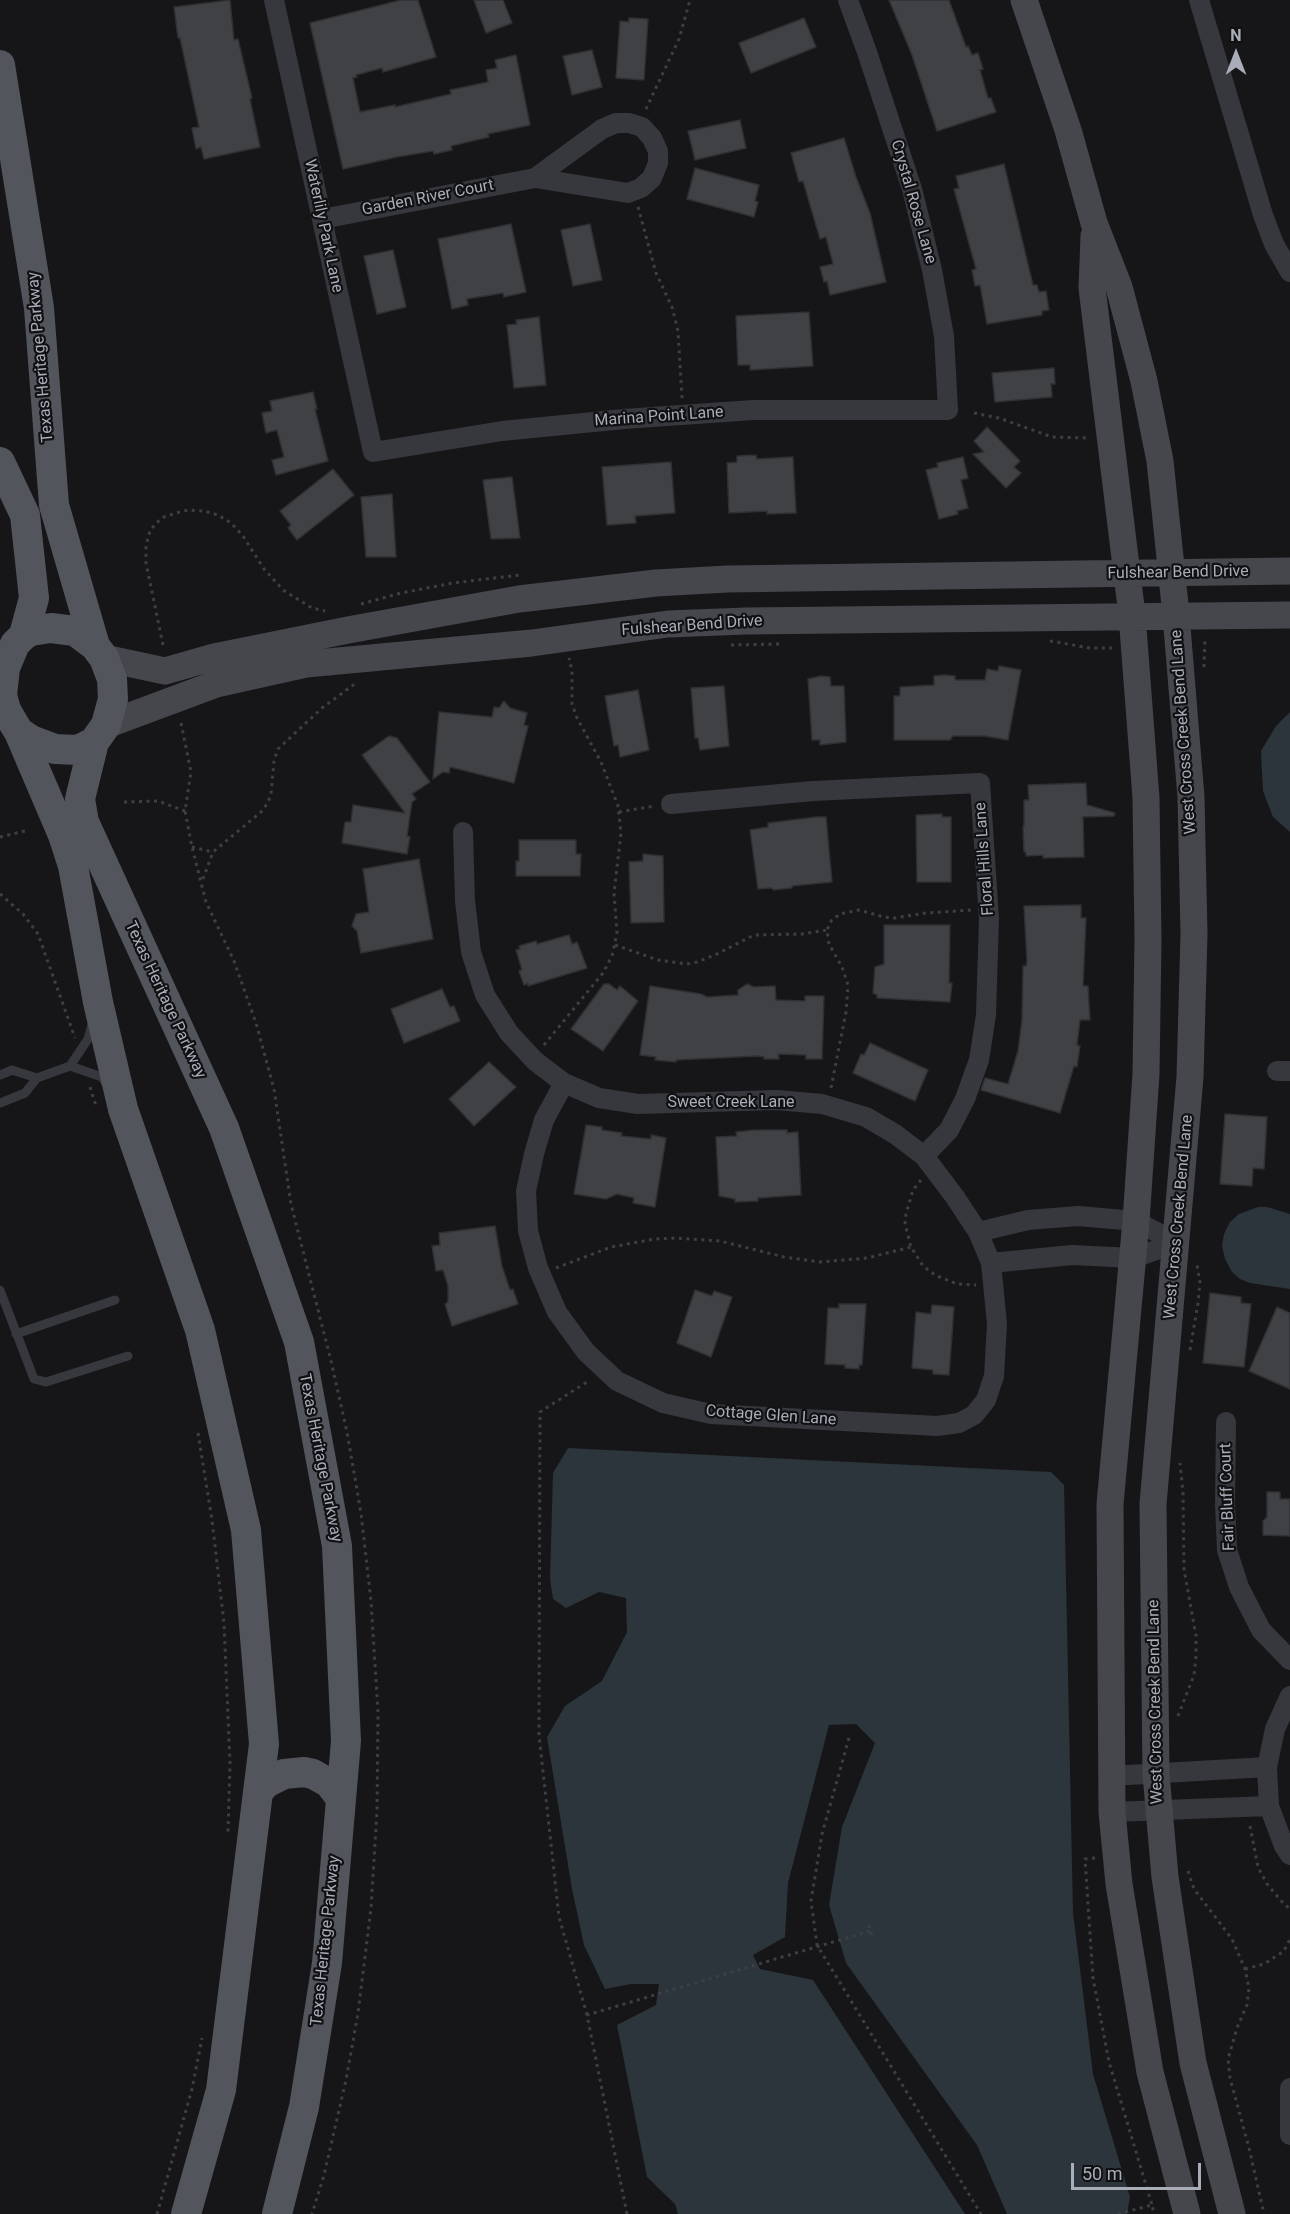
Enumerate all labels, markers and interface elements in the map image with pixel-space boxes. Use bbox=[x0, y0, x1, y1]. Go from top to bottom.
north arrow bbox=[1206, 24, 1266, 84]
text: N bbox=[1230, 26, 1242, 45]
street label: Crystal Rose Lane bbox=[886, 138, 940, 266]
street label: Waterlily Park Lane bbox=[299, 158, 347, 294]
street label: Garden River Court bbox=[360, 176, 496, 220]
street label: Texas Heritage Parkway bbox=[24, 271, 58, 443]
street label: Marina Point Lane bbox=[594, 403, 724, 431]
street label: Fulshear Bend Drive bbox=[1107, 562, 1249, 584]
street label: Fulshear Bend Drive bbox=[621, 611, 763, 641]
street label: West Cross Creek Bend Lane bbox=[1167, 629, 1201, 835]
street label: Floral Hills Lane bbox=[971, 802, 999, 916]
street label: Texas Heritage Parkway bbox=[120, 918, 210, 1082]
street label: Sweet Creek Lane bbox=[667, 1093, 795, 1113]
street label: West Cross Creek Bend Lane bbox=[1161, 1114, 1197, 1320]
street label: Texas Heritage Parkway bbox=[294, 1372, 346, 1544]
street label: Cottage Glen Lane bbox=[705, 1402, 837, 1430]
street label: Fair Bluff Court bbox=[1217, 1443, 1239, 1551]
street label: West Cross Creek Bend Lane bbox=[1145, 1599, 1167, 1805]
street label: Texas Heritage Parkway bbox=[308, 1855, 344, 2027]
scale bar bbox=[1074, 2151, 1204, 2189]
text: 50 m bbox=[1082, 2163, 1122, 2184]

